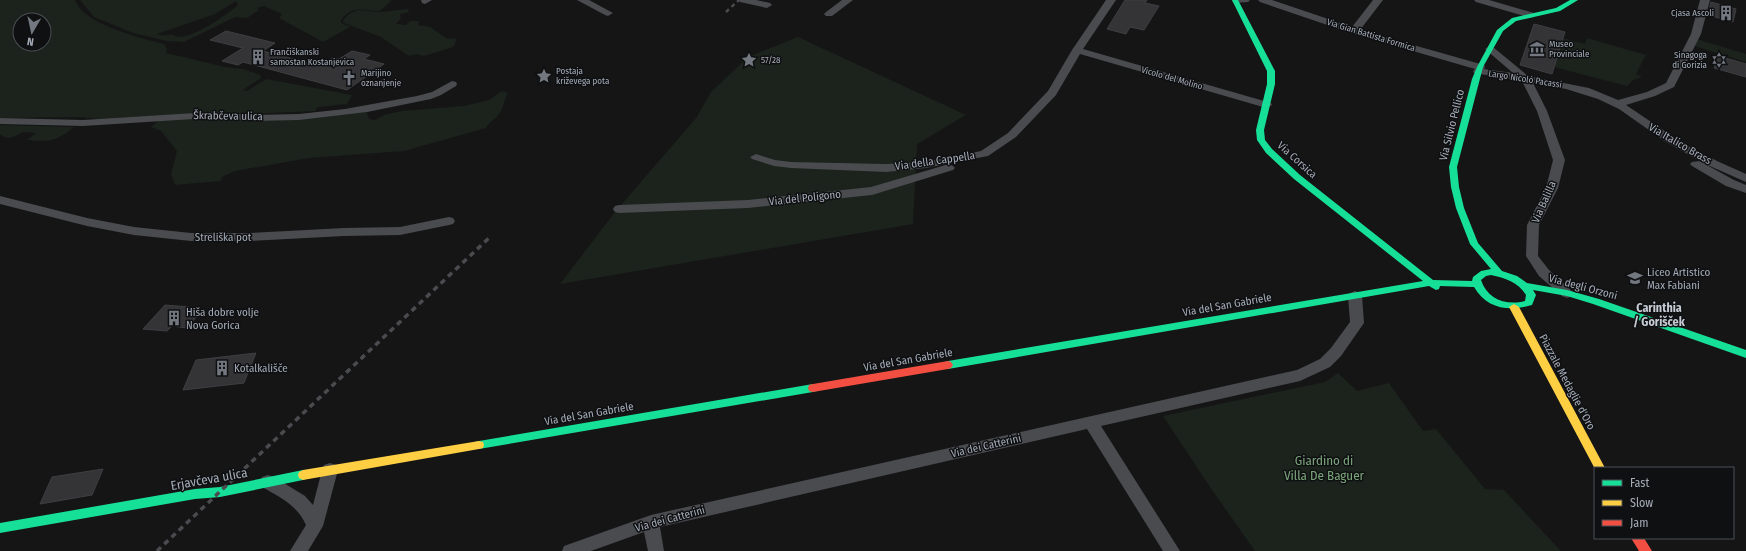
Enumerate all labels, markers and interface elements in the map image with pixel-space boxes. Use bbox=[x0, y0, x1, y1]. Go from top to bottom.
building icon: Cjasa Ascoli bbox=[1717, 4, 1735, 22]
place label: Cjasa Ascoli bbox=[1671, 8, 1714, 18]
north arrow bbox=[12, 12, 52, 52]
street label: Via Gian Battista Formica bbox=[1326, 17, 1417, 53]
text: N bbox=[26, 34, 35, 48]
place label: Museo Provinciale bbox=[1549, 39, 1590, 59]
museum icon: Museo Provinciale bbox=[1528, 40, 1546, 58]
place label: Frančiškanski samostan Kostanjevica bbox=[270, 47, 355, 67]
building icon: Frančiškanski samostan Kostanjevica bbox=[249, 48, 267, 66]
place label: Sinagoga di Gorizia bbox=[1672, 50, 1708, 70]
place icon: 57/28 bbox=[740, 51, 758, 69]
synagogue icon: Sinagoga di Gorizia bbox=[1710, 51, 1728, 69]
place label: 57/28 bbox=[761, 55, 781, 65]
street label: Vicolo del Molino bbox=[1140, 64, 1204, 92]
place label: Postaja križevega pota bbox=[556, 66, 610, 86]
place icon: Postaja križevega pota bbox=[535, 67, 553, 85]
place label: Marijino oznanjenje bbox=[361, 68, 402, 88]
street label: Largo Nicolò Pacassi bbox=[1488, 68, 1562, 90]
church icon: Marijino oznanjenje bbox=[340, 69, 358, 87]
street label: Via Silvio Pellico bbox=[1437, 88, 1467, 162]
street label: Škrabčeva ulica bbox=[193, 108, 263, 123]
street label: Via Italico Brass bbox=[1646, 121, 1714, 167]
street label: Via Corsica bbox=[1275, 139, 1319, 181]
street label: Via della Cappella bbox=[894, 149, 976, 173]
street label: Via Balilla bbox=[1529, 179, 1559, 225]
street label: Via del Poligono bbox=[768, 188, 842, 208]
street label: Streliška pot bbox=[195, 231, 252, 244]
place label: Liceo Artistico Max Fabiani bbox=[1647, 266, 1711, 292]
school or university icon: Liceo Artistico Max Fabiani bbox=[1626, 269, 1644, 287]
street label: Via degli Orzoni bbox=[1547, 272, 1619, 302]
street label: Via del San Gabriele bbox=[1181, 291, 1273, 319]
district label: Carinthia / Gorišček bbox=[1633, 301, 1686, 329]
place label: Hiša dobre volje Nova Gorica bbox=[186, 306, 259, 332]
building icon: Hiša dobre volje Nova Gorica bbox=[165, 309, 183, 327]
street label: Piazzale Medaglie d'Oro bbox=[1536, 332, 1598, 432]
street label: Via del San Gabriele bbox=[862, 346, 954, 374]
building icon: Kotalkališče bbox=[213, 359, 231, 377]
place label: Kotalkališče bbox=[234, 362, 288, 375]
street label: Via del San Gabriele bbox=[543, 400, 635, 428]
street label: Via dei Catterini bbox=[950, 432, 1023, 460]
park label: Giardino di Villa De Baguer bbox=[1284, 453, 1365, 483]
street label: Erjavčeva ulica bbox=[169, 465, 249, 493]
legend bbox=[1594, 467, 1734, 539]
text: Fast bbox=[1630, 476, 1649, 490]
text: Slow bbox=[1630, 496, 1653, 510]
street label: Via dei Catterini bbox=[634, 503, 706, 535]
text: Jam bbox=[1630, 516, 1648, 530]

